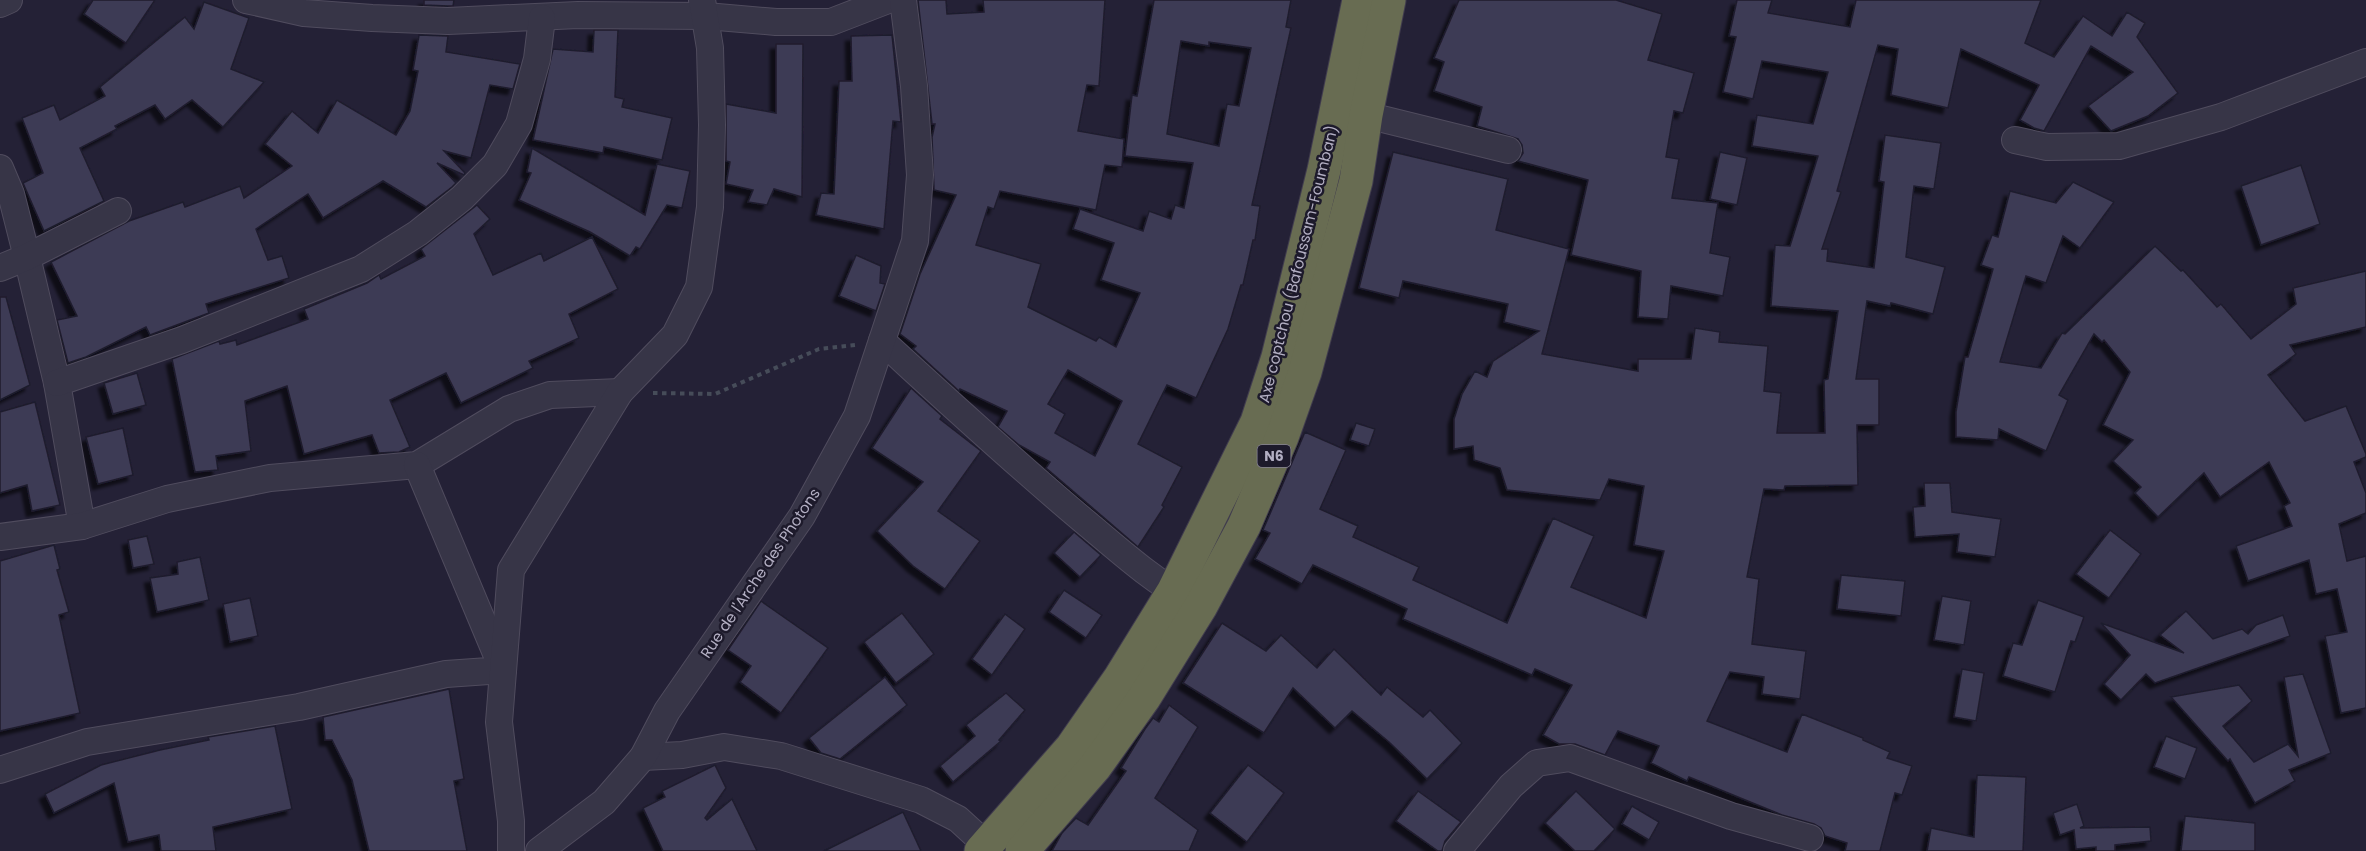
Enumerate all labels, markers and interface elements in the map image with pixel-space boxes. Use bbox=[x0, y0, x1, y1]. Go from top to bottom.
street label: Axe coptchou (Bafoussam-Foumban) bbox=[1253, 123, 1343, 405]
road number: N6 bbox=[1258, 445, 1290, 467]
street label: Rue de l'Arche des Photons bbox=[695, 484, 825, 662]

